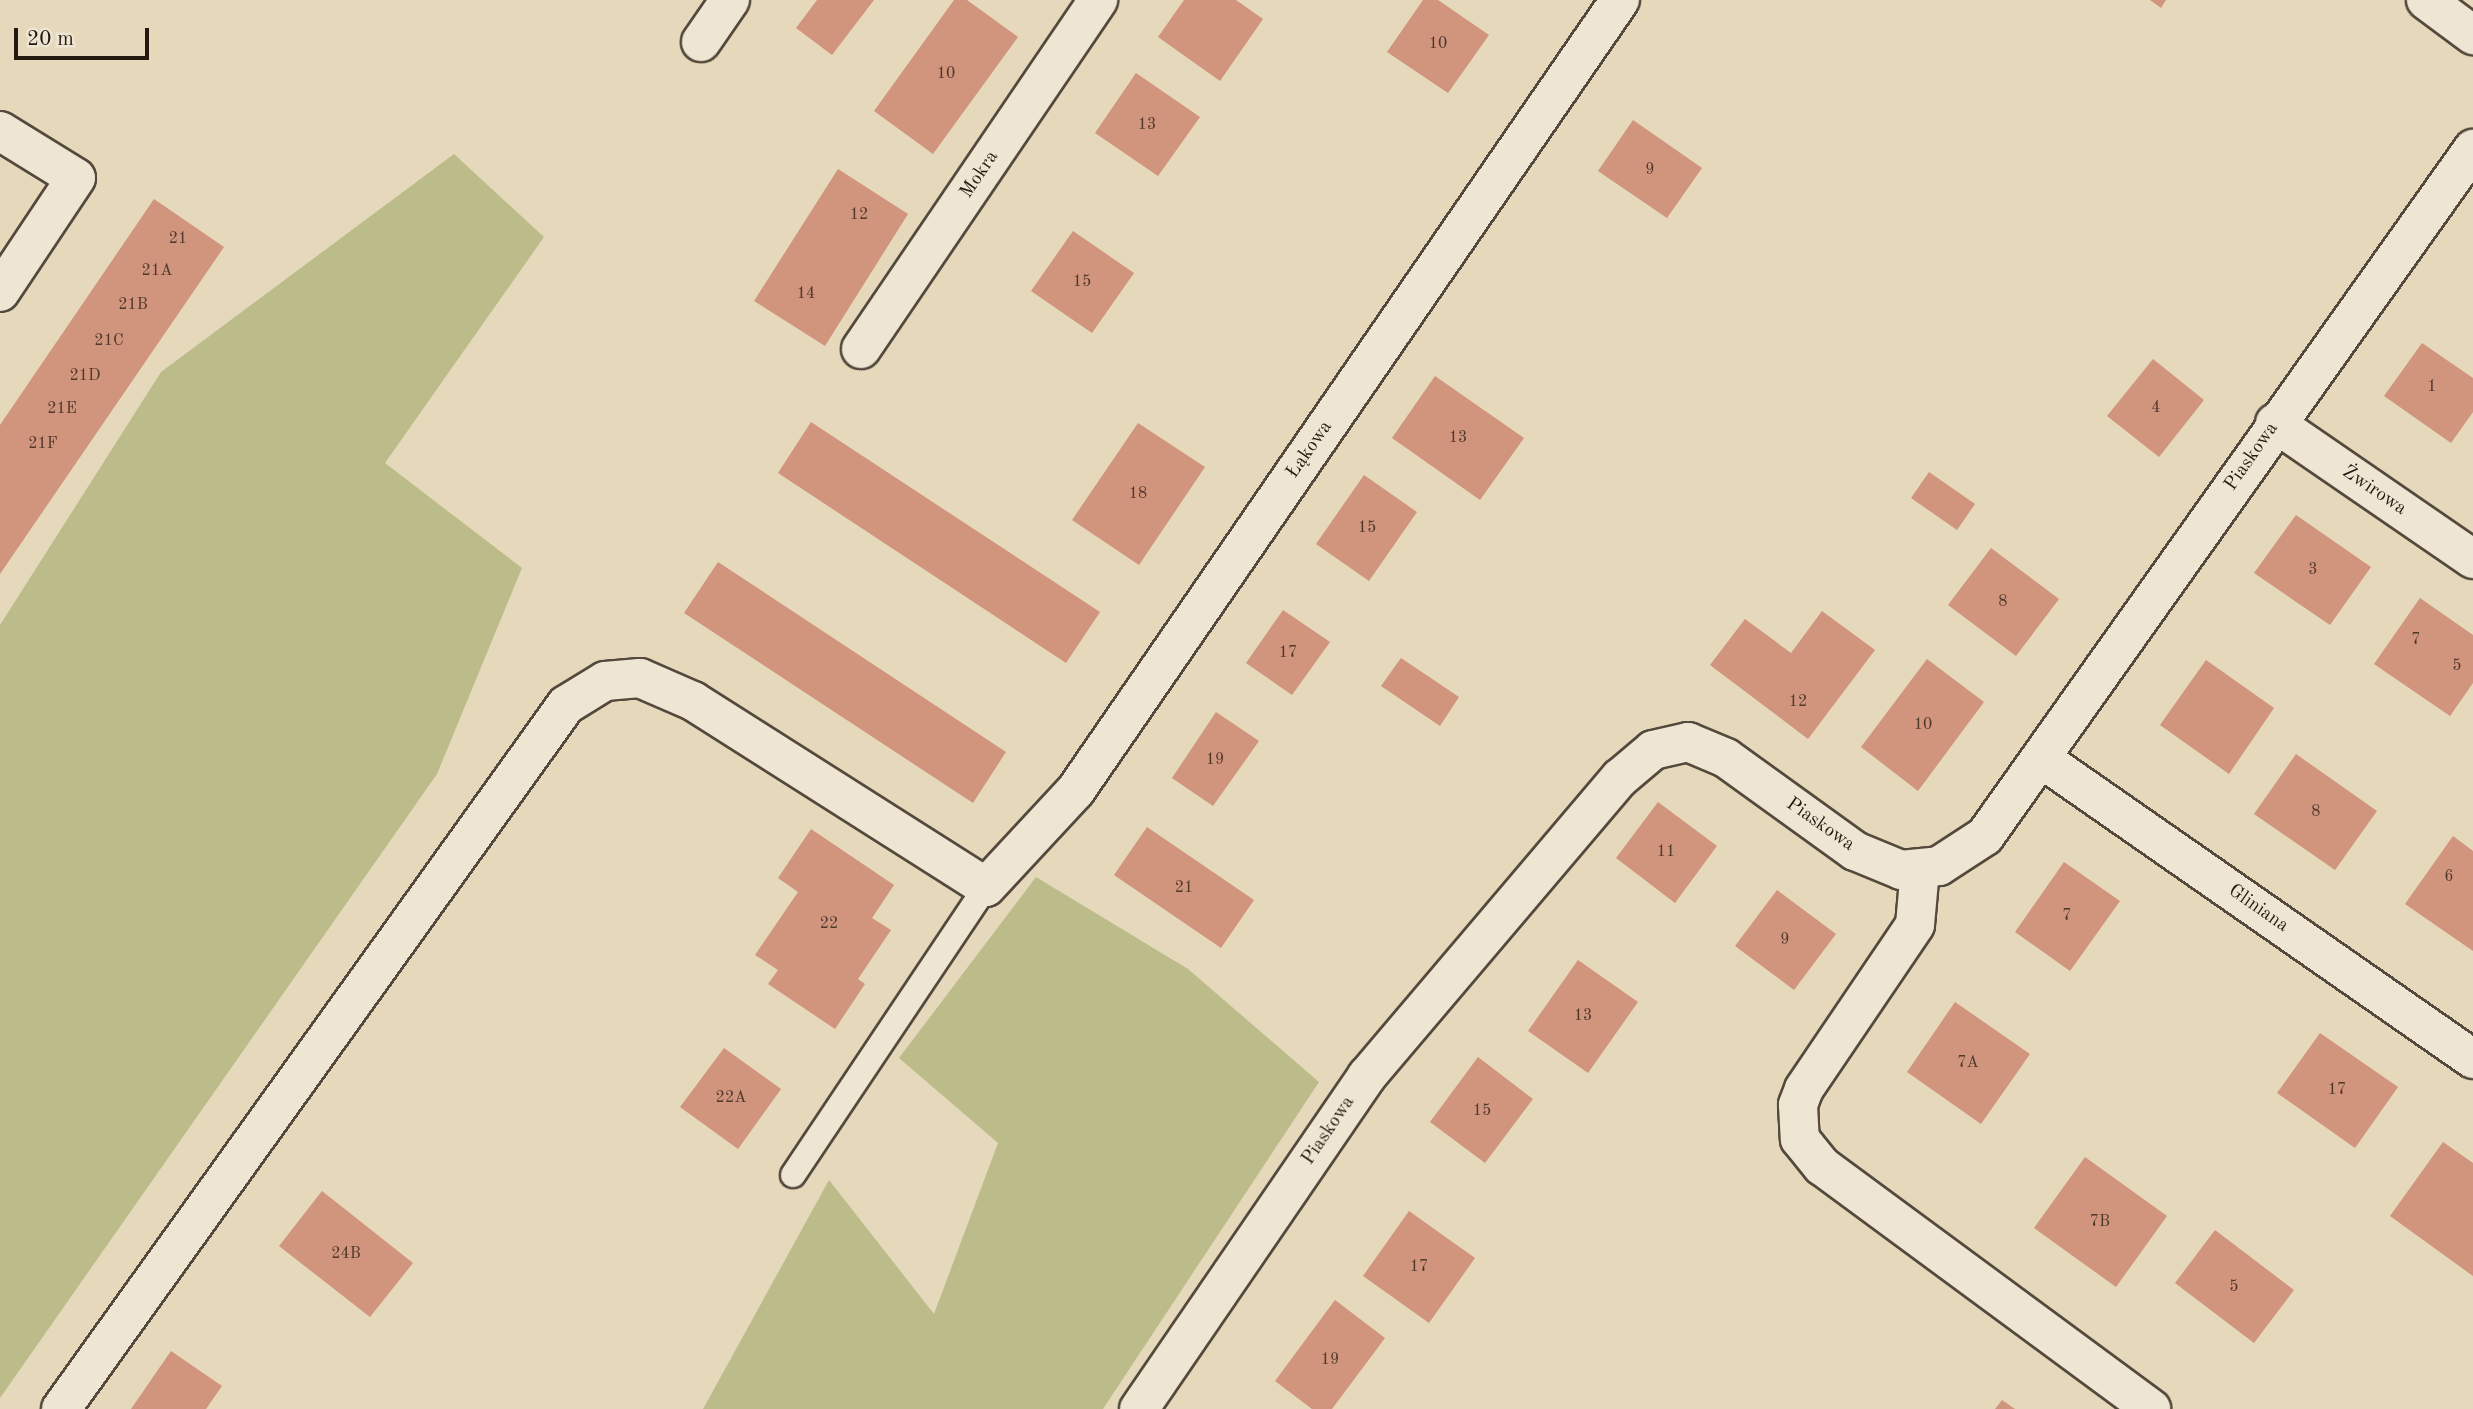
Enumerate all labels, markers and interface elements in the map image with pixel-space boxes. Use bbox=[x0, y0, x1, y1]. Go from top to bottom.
scale bar bbox=[18, 14, 152, 58]
text: 20 m bbox=[27, 29, 74, 50]
house number: 10 bbox=[1429, 34, 1447, 54]
house number: 10 bbox=[937, 64, 955, 84]
house number: 13 bbox=[1138, 115, 1156, 135]
street label: Mokra bbox=[956, 147, 1004, 203]
house number: 9 bbox=[1645, 160, 1655, 180]
house number: 12 bbox=[850, 205, 868, 225]
house number: 21 bbox=[169, 229, 187, 249]
house number: 21A bbox=[142, 261, 172, 281]
house number: 15 bbox=[1073, 272, 1091, 292]
house number: 14 bbox=[797, 284, 815, 304]
house number: 21B bbox=[118, 295, 148, 315]
house number: 21C bbox=[94, 331, 124, 351]
house number: 21D bbox=[69, 366, 101, 386]
house number: 1 bbox=[2427, 377, 2437, 397]
house number: 4 bbox=[2151, 398, 2161, 418]
house number: 21E bbox=[47, 399, 77, 419]
street label: Łąkowa bbox=[1282, 417, 1338, 483]
street label: Piaskowa bbox=[2220, 418, 2284, 496]
house number: 13 bbox=[1449, 428, 1467, 448]
house number: 21F bbox=[28, 434, 58, 454]
street label: Żwirowa bbox=[2337, 461, 2411, 521]
house number: 18 bbox=[1129, 484, 1147, 504]
house number: 15 bbox=[1358, 518, 1376, 538]
house number: 3 bbox=[2308, 560, 2318, 580]
house number: 8 bbox=[1998, 592, 2008, 612]
house number: 7 bbox=[2411, 630, 2421, 650]
house number: 17 bbox=[1279, 643, 1297, 663]
house number: 5 bbox=[2452, 656, 2462, 676]
house number: 12 bbox=[1789, 692, 1807, 712]
house number: 10 bbox=[1914, 715, 1932, 735]
house number: 19 bbox=[1206, 750, 1224, 770]
street label: Piaskowa bbox=[1781, 793, 1859, 857]
house number: 8 bbox=[2311, 802, 2321, 822]
house number: 11 bbox=[1657, 842, 1675, 862]
house number: 6 bbox=[2444, 867, 2454, 887]
house number: 21 bbox=[1175, 878, 1193, 898]
street label: Gliniana bbox=[2223, 880, 2293, 938]
house number: 7 bbox=[2062, 906, 2072, 926]
house number: 22 bbox=[820, 914, 838, 934]
house number: 9 bbox=[1780, 930, 1790, 950]
house number: 13 bbox=[1574, 1006, 1592, 1026]
house number: 7A bbox=[1957, 1053, 1979, 1073]
house number: 17 bbox=[2328, 1080, 2346, 1100]
house number: 22A bbox=[716, 1088, 746, 1108]
street label: Piaskowa bbox=[1298, 1092, 1360, 1170]
house number: 15 bbox=[1473, 1101, 1491, 1121]
house number: 7B bbox=[2090, 1212, 2110, 1232]
house number: 24B bbox=[331, 1244, 361, 1264]
house number: 17 bbox=[1410, 1257, 1428, 1277]
house number: 5 bbox=[2229, 1277, 2239, 1297]
house number: 19 bbox=[1321, 1350, 1339, 1370]

